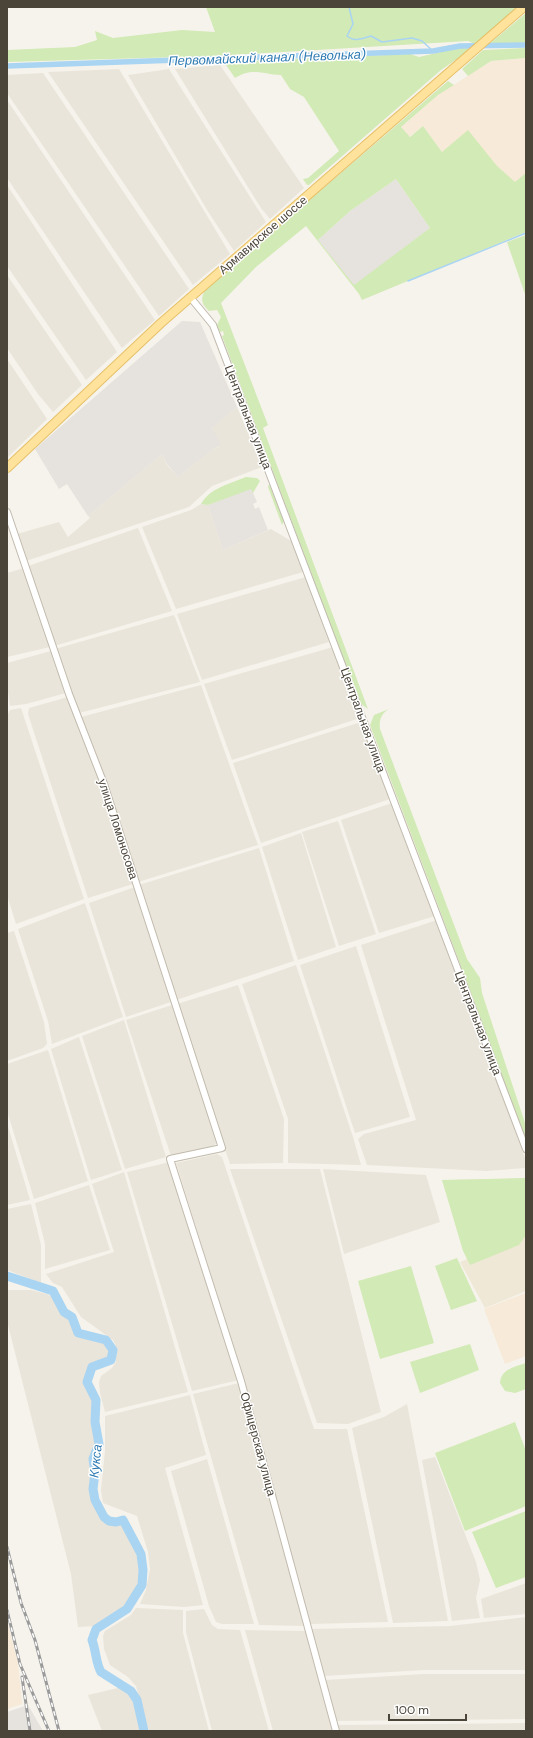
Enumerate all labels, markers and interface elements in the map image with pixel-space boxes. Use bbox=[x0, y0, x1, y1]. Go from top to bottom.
water label: Первомайский канал (Неволька) bbox=[168, 46, 366, 69]
street label: Армавирское шоссе bbox=[215, 192, 311, 278]
street label: Центральная улица bbox=[221, 363, 275, 472]
street label: Центральная улица bbox=[337, 665, 389, 775]
street label: улица Ломоносова bbox=[94, 777, 142, 882]
street label: Центральная улица bbox=[451, 969, 505, 1078]
street label: Офицерская улица bbox=[236, 1390, 280, 1498]
water label: Кукса bbox=[85, 1443, 106, 1479]
scale bar bbox=[389, 1696, 466, 1722]
text: 100 m bbox=[395, 1702, 429, 1718]

